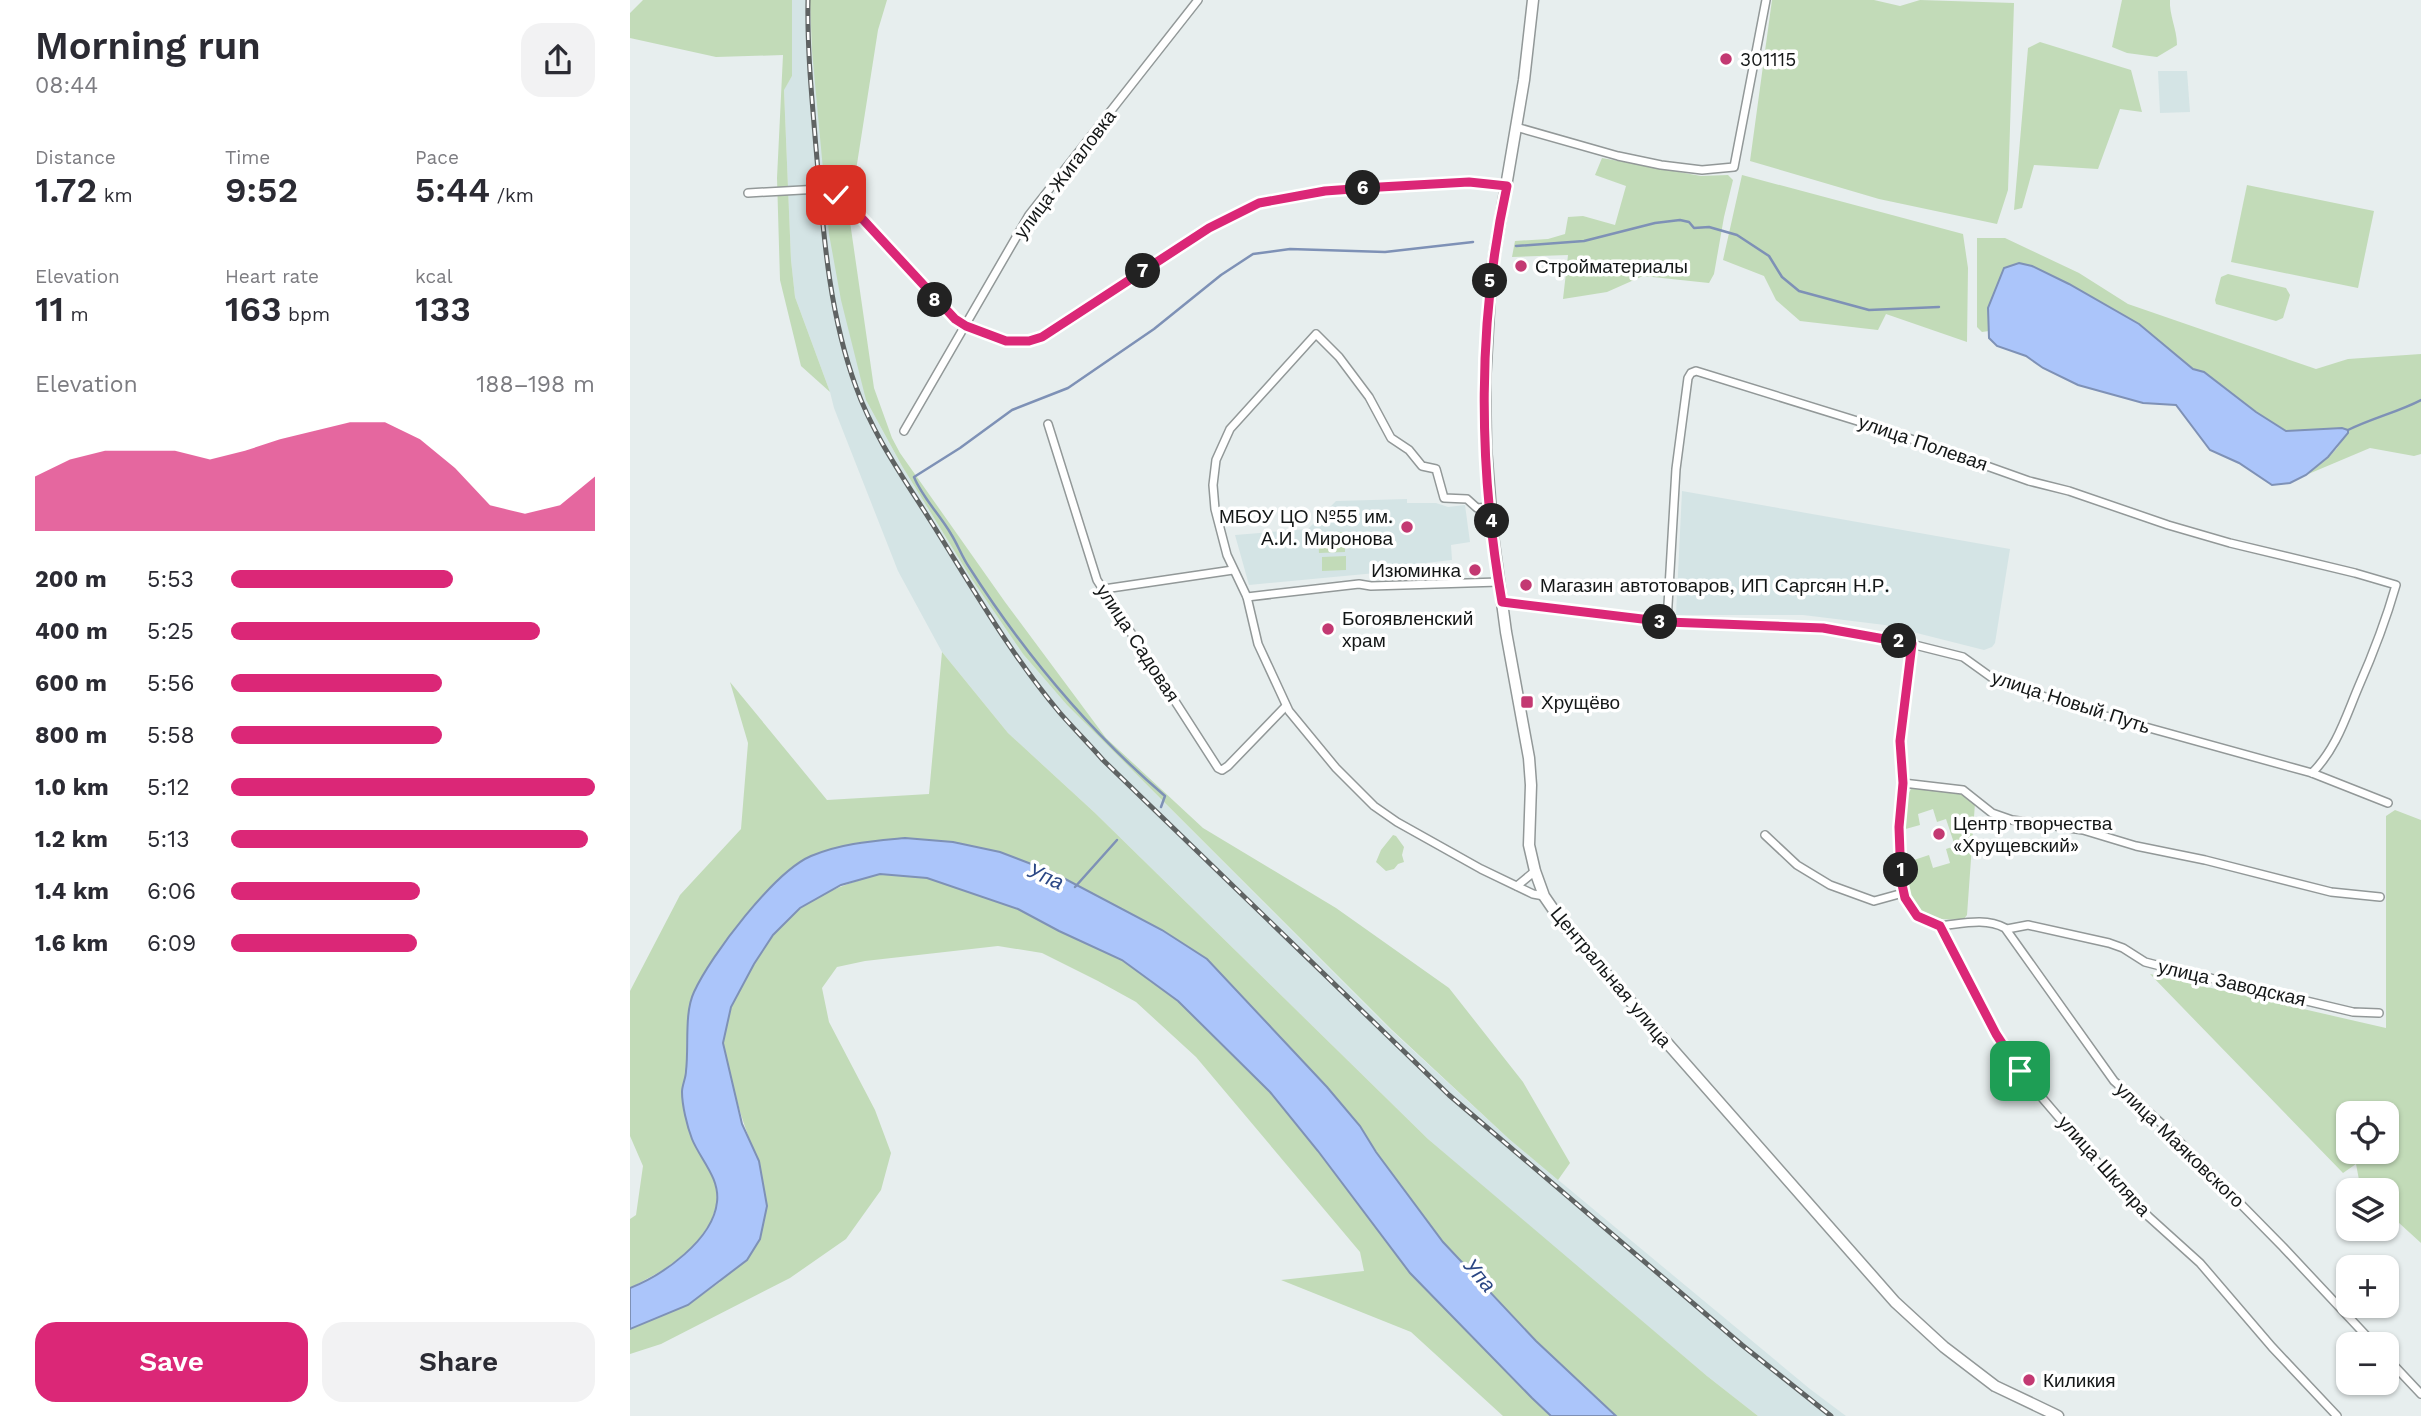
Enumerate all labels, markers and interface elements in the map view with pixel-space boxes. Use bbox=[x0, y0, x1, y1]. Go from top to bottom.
button: share bbox=[521, 23, 595, 97]
text: Morning run bbox=[35, 24, 261, 68]
place label: 301115 bbox=[1740, 48, 1796, 71]
marker: 301115 bbox=[1718, 51, 1734, 67]
text: 08:44 bbox=[35, 72, 98, 99]
street label: улица Жигаловка bbox=[1009, 105, 1121, 243]
text: Distance bbox=[35, 146, 116, 169]
text: Time bbox=[225, 146, 270, 169]
text: Pace bbox=[415, 146, 459, 169]
pin bbox=[806, 165, 866, 225]
text: 1.72 bbox=[35, 169, 97, 211]
text: 9:52 bbox=[225, 169, 298, 211]
text: 5:44 bbox=[415, 169, 490, 211]
pin: 6 bbox=[1346, 170, 1380, 206]
icon: check bbox=[817, 176, 855, 214]
text: 6 bbox=[1357, 176, 1368, 199]
text: km bbox=[97, 184, 133, 207]
text: /km bbox=[490, 184, 534, 207]
pin: 7 bbox=[1126, 254, 1160, 288]
place label: Стройматериалы bbox=[1535, 255, 1688, 278]
marker: Стройматериалы bbox=[1513, 258, 1529, 274]
text: 7 bbox=[1137, 259, 1148, 282]
pin: 5 bbox=[1472, 264, 1508, 298]
text: Elevation bbox=[35, 265, 120, 288]
text: Heart rate bbox=[225, 265, 319, 288]
text: kcal bbox=[415, 265, 453, 288]
text: 5 bbox=[1484, 269, 1495, 292]
pin: 8 bbox=[918, 282, 952, 318]
text: 11 bbox=[35, 288, 64, 330]
text: 163 bbox=[225, 288, 282, 330]
text: 133 bbox=[415, 288, 471, 330]
text: 8 bbox=[929, 288, 940, 311]
text: m bbox=[64, 303, 89, 326]
text: bpm bbox=[282, 303, 330, 326]
text: Elevation bbox=[35, 371, 138, 398]
text: 188–198 m bbox=[476, 371, 595, 398]
street label: улица Полевая bbox=[1855, 410, 1991, 476]
pin: 4 bbox=[1474, 504, 1510, 538]
place label: МБОУ ЦО №55 им. А.И. Миронова bbox=[1219, 505, 1393, 550]
text: 4 bbox=[1485, 509, 1498, 532]
marker: МБОУ ЦО №55 им. А.И. Миронова bbox=[1399, 519, 1415, 535]
place label: Изюминка bbox=[1371, 559, 1461, 582]
marker: Изюминка bbox=[1467, 562, 1483, 578]
text: 200 m bbox=[35, 566, 107, 593]
text: 5:53 bbox=[147, 566, 194, 593]
place label: Магазин автотоваров, ИП Саргсян Н.Р. bbox=[1540, 574, 1890, 597]
marker: Магазин автотоваров, ИП Саргсян Н.Р. bbox=[1518, 577, 1534, 593]
street label: улица Садовая bbox=[1091, 580, 1185, 706]
pin: 3 bbox=[1642, 604, 1678, 640]
place label: Богоявленский храм bbox=[1342, 607, 1473, 652]
text: 3 bbox=[1654, 610, 1665, 633]
text: 400 m bbox=[35, 618, 108, 645]
text: 5:25 bbox=[147, 618, 194, 645]
marker: Богоявленский храм bbox=[1320, 621, 1336, 637]
pin: 2 bbox=[1882, 624, 1916, 658]
text: 2 bbox=[1893, 629, 1904, 652]
street label: улица Новый Путь bbox=[1989, 665, 2153, 739]
text: 600 m bbox=[35, 670, 107, 697]
text: 5:56 bbox=[147, 670, 195, 697]
place label: Хрущёво bbox=[1541, 691, 1620, 714]
marker: Хрущёво bbox=[1519, 694, 1535, 710]
text: 800 m bbox=[35, 722, 107, 749]
text: 5:58 bbox=[147, 722, 195, 749]
text: 1.0 km bbox=[35, 774, 109, 801]
text: 5:12 bbox=[147, 774, 190, 801]
place label: Центр творчества «Хрущевский» bbox=[1953, 812, 2113, 857]
text: 1.2 km bbox=[35, 826, 108, 853]
text: 5:13 bbox=[147, 826, 190, 853]
marker: Центр творчества «Хрущевский» bbox=[1931, 826, 1947, 842]
pin: 1 bbox=[1884, 852, 1918, 888]
water label: Упа bbox=[1023, 857, 1068, 895]
text: 1 bbox=[1896, 858, 1905, 881]
text: 1.4 km bbox=[35, 878, 109, 905]
text: 6:06 bbox=[147, 878, 196, 905]
street label: Центральная улица bbox=[1546, 902, 1677, 1052]
text: 1.6 km bbox=[35, 930, 108, 957]
text: 6:09 bbox=[147, 930, 196, 957]
street label: улица Заводская bbox=[2156, 955, 2308, 1011]
pin bbox=[1990, 1041, 2050, 1101]
icon: arrive bbox=[2001, 1052, 2039, 1090]
street label: улица Маяковского bbox=[2111, 1078, 2249, 1212]
map controls bbox=[2336, 1101, 2399, 1395]
button: locate bbox=[2336, 1101, 2399, 1164]
street label: улица Шкляра bbox=[2053, 1111, 2155, 1221]
button: layers bbox=[2336, 1178, 2399, 1241]
water label: Упа bbox=[1458, 1252, 1501, 1297]
button: + bbox=[2336, 1255, 2399, 1318]
button: Save bbox=[35, 1322, 308, 1402]
button: Share bbox=[322, 1322, 595, 1402]
button: − bbox=[2336, 1332, 2399, 1395]
place label: Киликия bbox=[2043, 1369, 2116, 1392]
marker: Киликия bbox=[2021, 1372, 2037, 1388]

